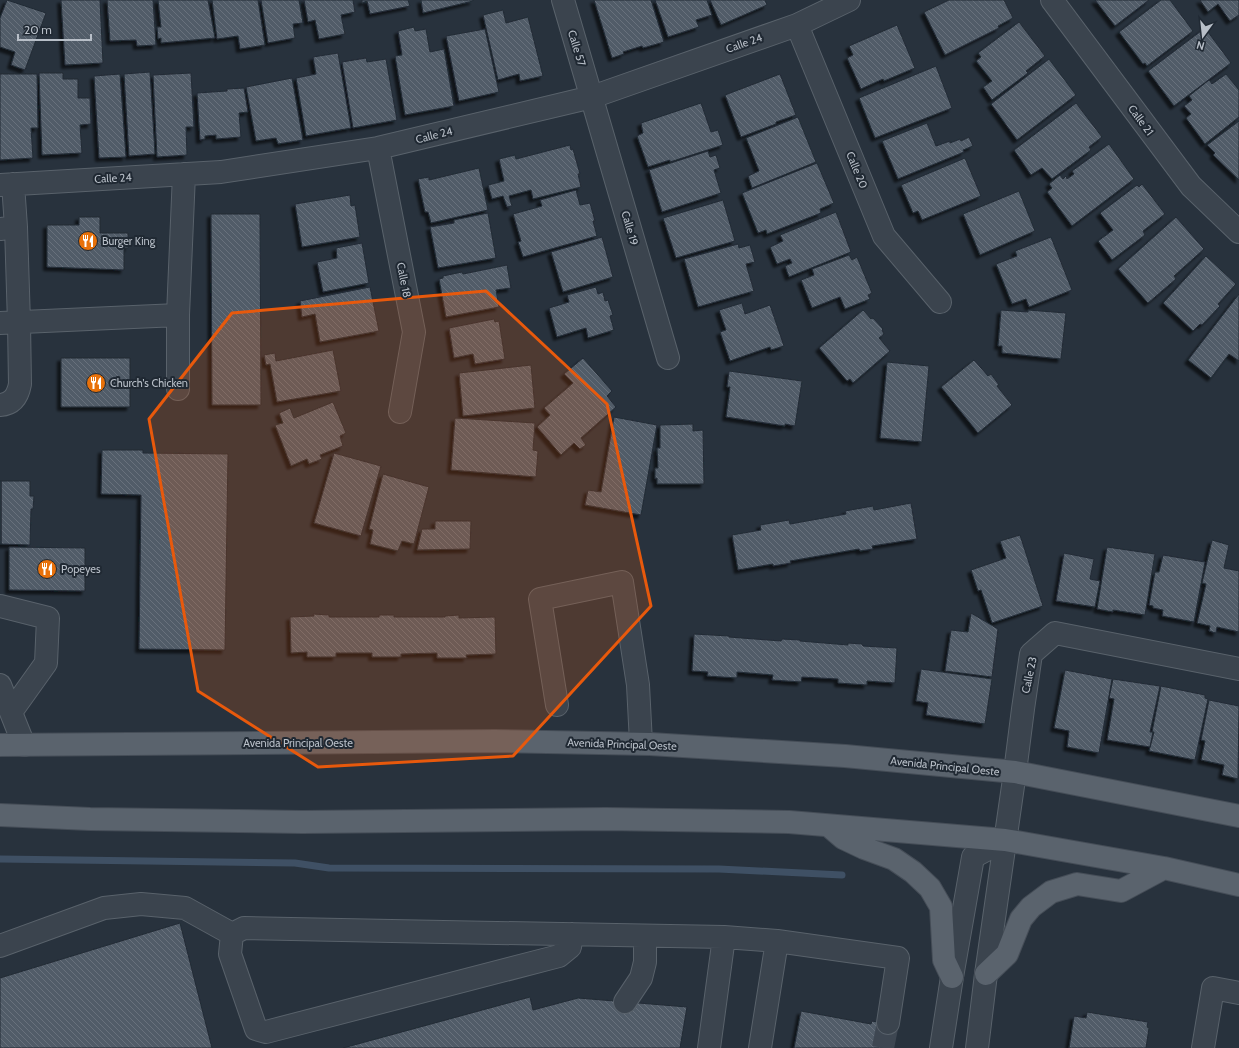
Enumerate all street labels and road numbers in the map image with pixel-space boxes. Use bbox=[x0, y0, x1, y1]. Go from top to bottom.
street label: Calle 57 bbox=[565, 28, 589, 68]
street label: Calle 24 bbox=[724, 30, 765, 56]
street label: Calle 21 bbox=[1125, 102, 1157, 138]
street label: Calle 24 bbox=[414, 124, 454, 146]
street label: Calle 20 bbox=[843, 149, 871, 191]
street label: Calle 24 bbox=[94, 170, 133, 186]
street label: Calle 19 bbox=[618, 209, 642, 247]
street label: Calle 18 bbox=[394, 261, 414, 299]
street label: Calle 23 bbox=[1018, 655, 1040, 695]
street label: Avenida Principal Oeste bbox=[567, 735, 677, 753]
street label: Avenida Principal Oeste bbox=[243, 736, 353, 750]
street label: Avenida Principal Oeste bbox=[890, 753, 1001, 779]

